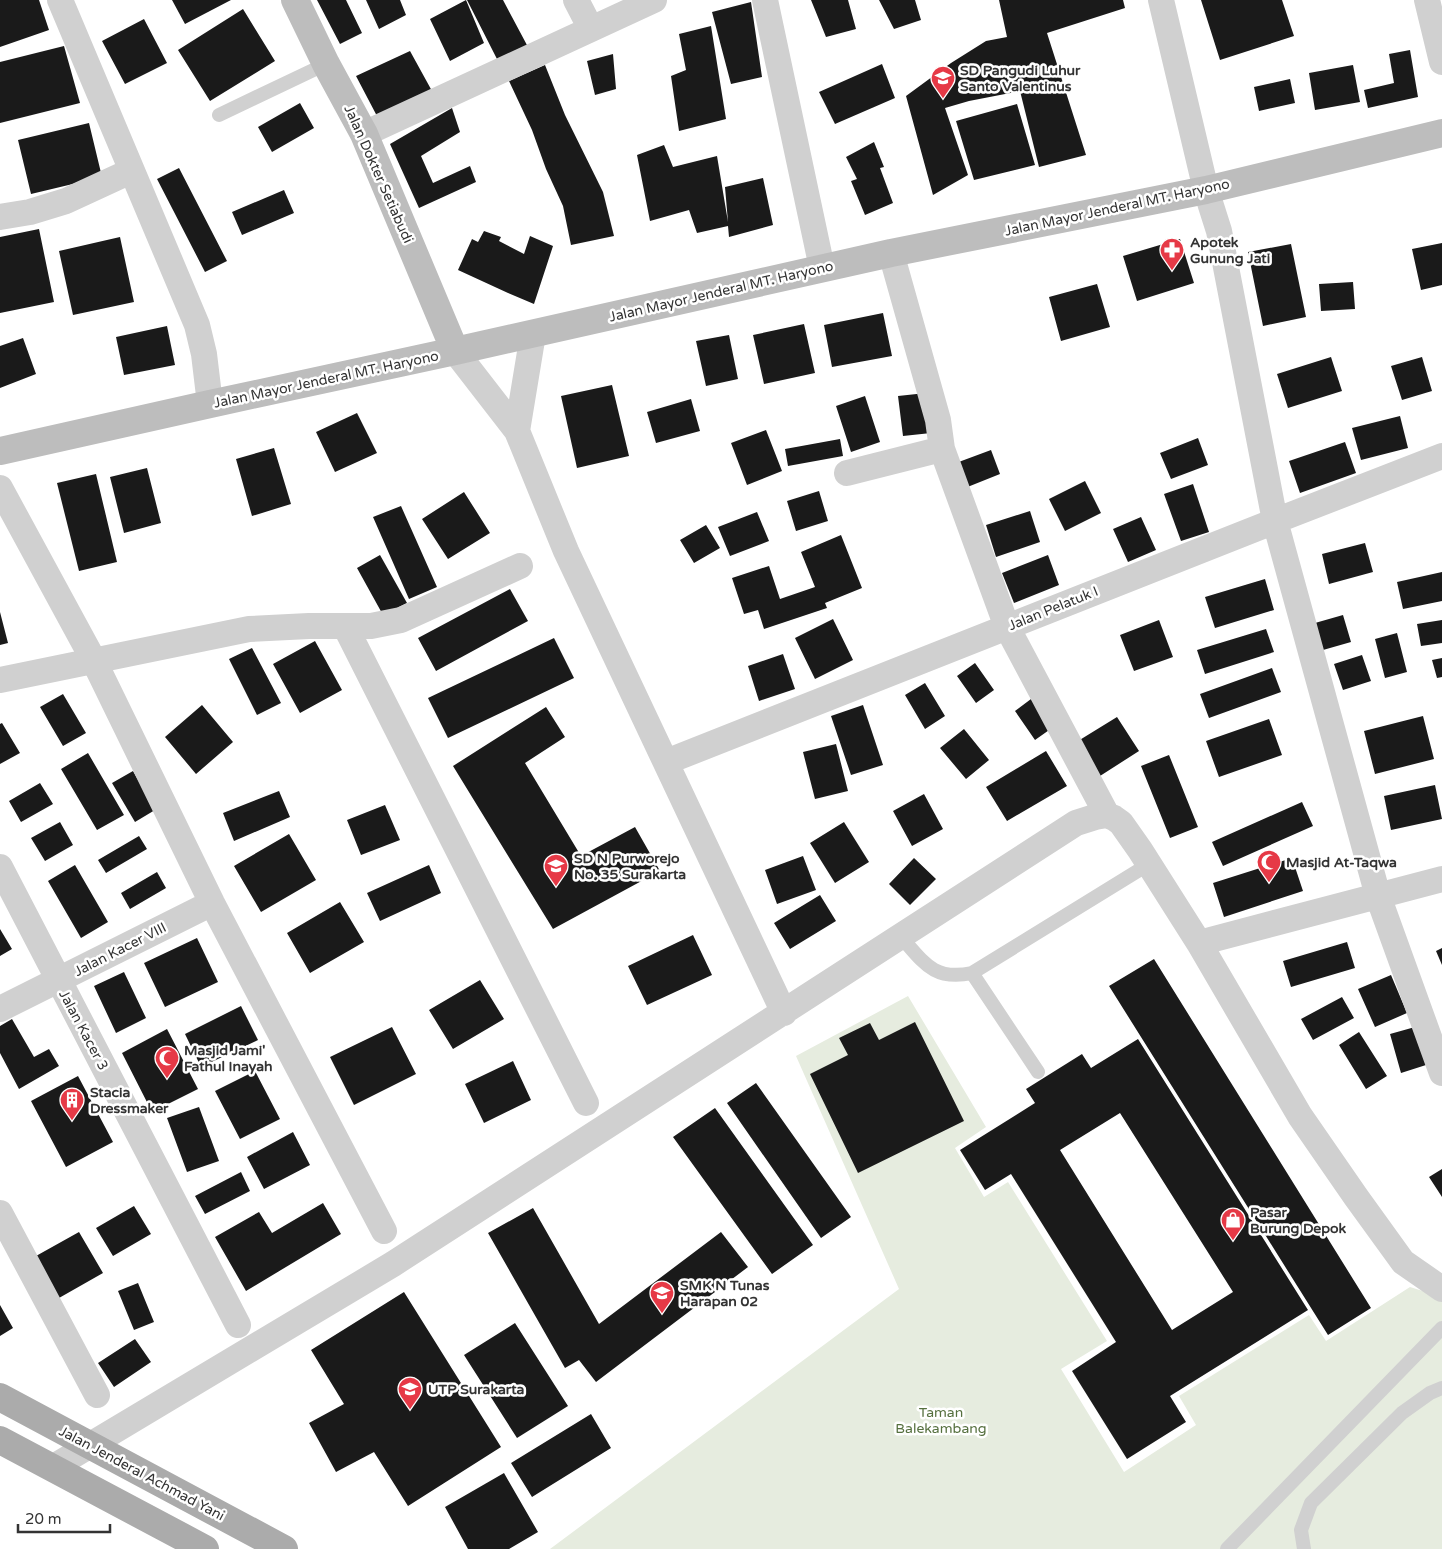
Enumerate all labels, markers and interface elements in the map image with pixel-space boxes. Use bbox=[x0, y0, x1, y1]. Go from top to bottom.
place label: SD Pangudi Luhur Santo Valentinus bbox=[960, 62, 1081, 95]
school or university icon: SD Pangudi Luhur Santo Valentinus bbox=[930, 65, 956, 99]
street label: Jalan Dokter Setiabudi bbox=[340, 102, 417, 246]
street label: Jalan Mayor Jenderal MT. Haryono bbox=[1003, 175, 1231, 240]
place label: Apotek Gunung Jati bbox=[1190, 234, 1270, 267]
pharmacy icon: Apotek Gunung Jati bbox=[1159, 237, 1185, 271]
street label: Jalan Mayor Jenderal MT. Haryono bbox=[607, 257, 835, 326]
street label: Jalan Mayor Jenderal MT. Haryono bbox=[212, 347, 440, 412]
street label: Jalan Pelatuk I bbox=[1006, 583, 1101, 634]
mosque icon: Masjid At-Taqwa bbox=[1256, 849, 1282, 883]
place label: SD N Purworejo No. 35 Surakarta bbox=[574, 850, 686, 883]
school or university icon: SD N Purworejo No. 35 Surakarta bbox=[543, 853, 569, 887]
place label: Masjid At-Taqwa bbox=[1286, 854, 1397, 871]
street label: Jalan Kacer VIII bbox=[71, 919, 169, 980]
street label: Jalan Kacer 3 bbox=[55, 987, 112, 1073]
place label: Masjid Jami' Fathul Inayah bbox=[184, 1042, 273, 1075]
mosque icon: Masjid Jami' Fathul Inayah bbox=[154, 1045, 180, 1079]
place label: Stacia Dressmaker bbox=[90, 1084, 169, 1117]
building icon: Stacia Dressmaker bbox=[59, 1087, 85, 1121]
place label: Pasar Burung Depok bbox=[1250, 1204, 1347, 1237]
shop icon: Pasar Burung Depok bbox=[1220, 1207, 1246, 1241]
place label: SMK N Tunas Harapan 02 bbox=[680, 1277, 770, 1310]
school or university icon: SMK N Tunas Harapan 02 bbox=[649, 1280, 675, 1314]
school or university icon: UTP Surakarta bbox=[397, 1376, 423, 1410]
place label: UTP Surakarta bbox=[428, 1381, 525, 1398]
park label: Taman Balekambang bbox=[895, 1404, 987, 1437]
street label: Jalan Jenderal Achmad Yani bbox=[56, 1422, 227, 1524]
scale bar bbox=[18, 1502, 110, 1534]
text: 20 m bbox=[25, 1510, 62, 1528]

